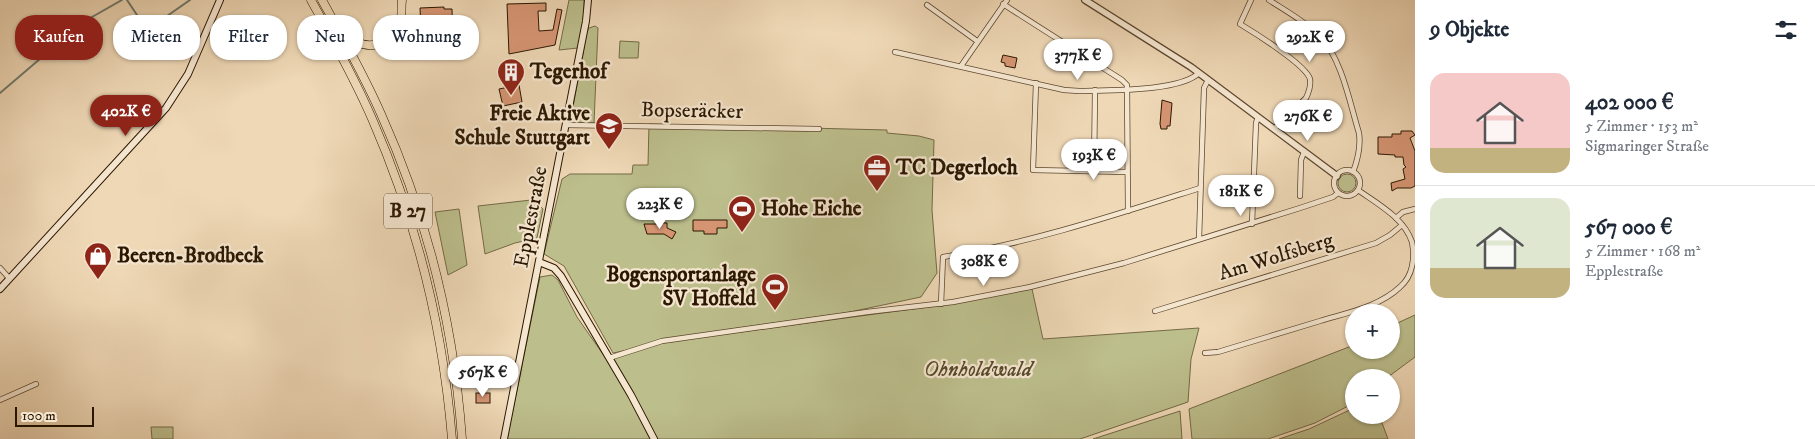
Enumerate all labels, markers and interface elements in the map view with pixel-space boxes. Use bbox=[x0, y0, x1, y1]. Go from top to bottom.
chip: Kaufen bbox=[15, 15, 103, 60]
chip: Mieten bbox=[113, 15, 200, 60]
chip: Filter bbox=[210, 15, 287, 60]
chip: Neu bbox=[297, 15, 363, 60]
chip: Wohnung bbox=[373, 15, 479, 60]
icon: filters bbox=[1772, 16, 1800, 44]
text: 9 Objekte bbox=[1430, 17, 1509, 43]
pin: 292K € bbox=[1269, 20, 1351, 63]
text: 292K € bbox=[1286, 27, 1334, 47]
pin: 377K € bbox=[1037, 38, 1119, 81]
text: 377K € bbox=[1055, 45, 1101, 65]
building icon: Tegerhof bbox=[496, 57, 526, 96]
place label: Tegerhof bbox=[529, 59, 610, 85]
text: 402 000 € bbox=[1585, 90, 1674, 116]
icon: home bbox=[1470, 93, 1530, 153]
pin: 402K € bbox=[85, 94, 167, 137]
street label: Bopseräcker bbox=[641, 97, 744, 125]
pin: 276K € bbox=[1267, 100, 1349, 142]
text: 402K € bbox=[101, 101, 151, 121]
place label: Freie Aktive Schule Stuttgart bbox=[454, 101, 590, 151]
text: 276K € bbox=[1284, 106, 1332, 126]
school or university icon: Freie Aktive Schule Stuttgart bbox=[594, 111, 624, 150]
text: 5 Zimmer · 153 m² bbox=[1585, 116, 1698, 136]
text: Sigmaringer Straße bbox=[1585, 136, 1709, 156]
pin: 193K € bbox=[1053, 138, 1135, 181]
text: 193K € bbox=[1072, 145, 1116, 165]
office icon: TC Degerloch bbox=[862, 153, 892, 192]
place label: TC Degerloch bbox=[895, 155, 1019, 181]
street label: Epplestraße bbox=[508, 164, 554, 270]
pin: 181K € bbox=[1200, 174, 1282, 217]
text: 181K € bbox=[1219, 181, 1263, 201]
pin: 223K € bbox=[619, 188, 701, 230]
road number: B 27 bbox=[384, 194, 432, 228]
text: 223K € bbox=[637, 194, 683, 214]
sports icon: Hohe Eiche bbox=[727, 194, 757, 233]
place label: Hohe Eiche bbox=[761, 196, 862, 222]
text: 567 000 € bbox=[1585, 215, 1673, 241]
icon: home bbox=[1470, 218, 1530, 278]
street label: Am Wolfsberg bbox=[1216, 227, 1337, 287]
shop icon: Beeren-Brodbeck bbox=[83, 241, 113, 280]
text: 5 Zimmer · 168 m² bbox=[1585, 241, 1700, 261]
place label: Beeren-Brodbeck bbox=[117, 243, 264, 269]
pin: 308K € bbox=[943, 244, 1025, 287]
text: 308K € bbox=[961, 251, 1007, 271]
text: Epplestraße bbox=[1585, 261, 1663, 281]
place label: Bogensportanlage SV Hoffeld bbox=[606, 262, 757, 312]
sports icon: Bogensportanlage SV Hoffeld bbox=[760, 272, 790, 311]
map controls bbox=[1345, 304, 1400, 424]
button: + bbox=[1345, 304, 1400, 359]
pin: 567K € bbox=[442, 356, 524, 398]
park label: Ohnholdwald bbox=[924, 357, 1035, 383]
text: 567K € bbox=[459, 362, 507, 382]
button: − bbox=[1345, 369, 1400, 424]
scale bar bbox=[15, 404, 94, 427]
text: 100 m bbox=[22, 407, 56, 425]

